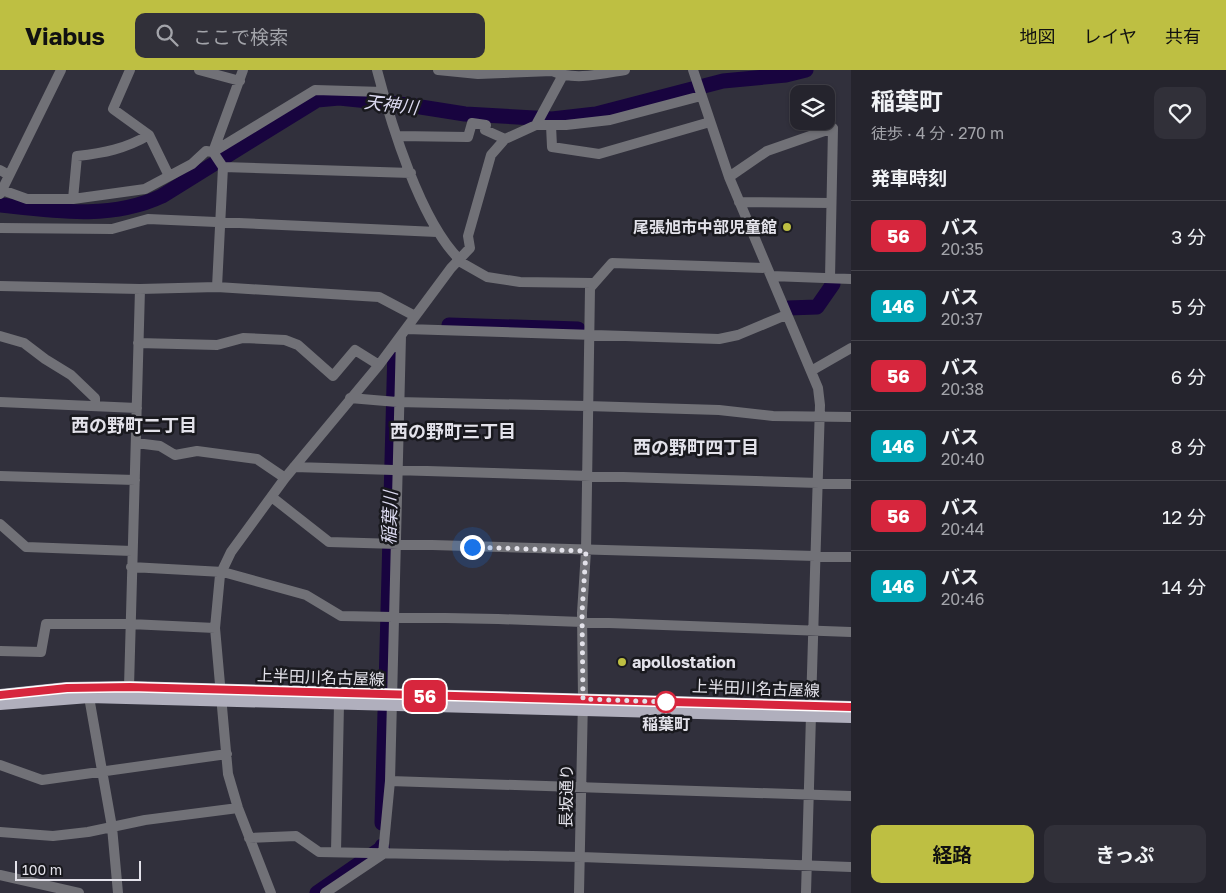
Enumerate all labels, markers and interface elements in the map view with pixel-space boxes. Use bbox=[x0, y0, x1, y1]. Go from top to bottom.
search box bbox=[135, 13, 485, 58]
text: Viabus bbox=[25, 21, 105, 50]
icon: search bbox=[153, 21, 181, 49]
text: ここで検索 bbox=[193, 25, 288, 48]
text: 地図 bbox=[1020, 25, 1056, 47]
text: レイヤ bbox=[1084, 25, 1137, 47]
text: 共有 bbox=[1165, 25, 1201, 47]
map controls bbox=[790, 85, 835, 130]
button: layers bbox=[790, 85, 835, 130]
text: 稲葉町 bbox=[871, 86, 943, 115]
button: heart bbox=[1154, 87, 1206, 139]
water label: 天神川 bbox=[363, 90, 421, 118]
text: 徒歩 · 4 分 · 270 m bbox=[871, 123, 1004, 143]
text: 発車時刻 bbox=[871, 166, 947, 189]
text: バス bbox=[941, 215, 979, 238]
place label: 尾張旭市中部児童館 bbox=[633, 217, 777, 237]
marker: 尾張旭市中部児童館 bbox=[781, 221, 793, 233]
text: 56 bbox=[887, 225, 910, 247]
text: 3 分 bbox=[1171, 225, 1206, 248]
text: 20:35 bbox=[941, 239, 984, 259]
text: バス bbox=[941, 285, 979, 308]
text: 146 bbox=[883, 295, 914, 317]
text: 5 分 bbox=[1171, 295, 1206, 318]
text: 20:37 bbox=[941, 309, 983, 329]
text: バス bbox=[941, 355, 979, 378]
text: 56 bbox=[887, 365, 910, 387]
text: 6 分 bbox=[1171, 365, 1206, 388]
text: 20:38 bbox=[941, 379, 984, 399]
district label: 西の野町二丁目 bbox=[71, 414, 197, 436]
district label: 西の野町三丁目 bbox=[390, 420, 516, 442]
text: バス bbox=[941, 425, 979, 448]
text: 146 bbox=[883, 435, 914, 457]
text: 8 分 bbox=[1171, 435, 1206, 458]
district label: 西の野町四丁目 bbox=[633, 436, 759, 458]
text: 20:40 bbox=[941, 449, 985, 469]
water label: 稲葉川 bbox=[377, 489, 401, 545]
text: バス bbox=[941, 495, 979, 518]
text: 56 bbox=[887, 505, 910, 527]
text: 12 分 bbox=[1162, 505, 1206, 528]
text: 20:44 bbox=[941, 519, 985, 539]
your location bbox=[460, 535, 485, 560]
text: バス bbox=[941, 565, 979, 588]
text: 146 bbox=[883, 575, 914, 597]
text: 14 分 bbox=[1161, 575, 1206, 598]
text: 20:46 bbox=[941, 589, 984, 609]
place label: apollostation bbox=[632, 652, 736, 672]
marker: apollostation bbox=[616, 656, 628, 668]
street label: 上半田川名古屋線 bbox=[257, 665, 385, 689]
street label: 上半田川名古屋線 bbox=[692, 676, 820, 700]
line badge: 56 bbox=[402, 680, 448, 712]
text: 56 bbox=[414, 685, 436, 707]
marker: 稲葉町 bbox=[655, 691, 677, 713]
place label: 稲葉町 bbox=[642, 714, 690, 734]
street label: 長坂通り bbox=[555, 764, 577, 828]
button: 経路 bbox=[871, 825, 1034, 883]
button: きっぷ bbox=[1044, 825, 1206, 883]
scale bar bbox=[15, 858, 141, 881]
text: 100 m bbox=[22, 861, 62, 878]

